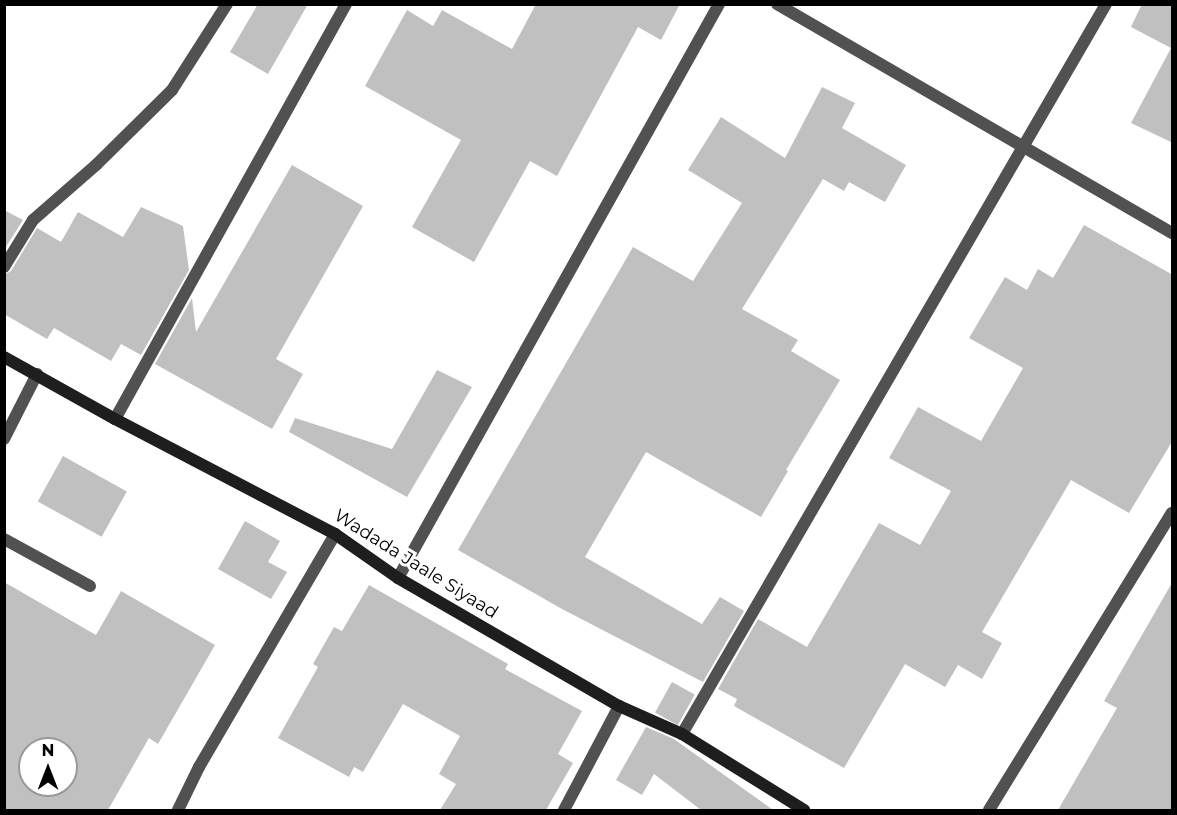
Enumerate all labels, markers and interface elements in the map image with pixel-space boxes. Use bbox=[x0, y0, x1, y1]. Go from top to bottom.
street label: Wadada Jaale Siyaad bbox=[330, 505, 502, 623]
north arrow bbox=[18, 737, 78, 797]
text: N bbox=[42, 741, 54, 760]

